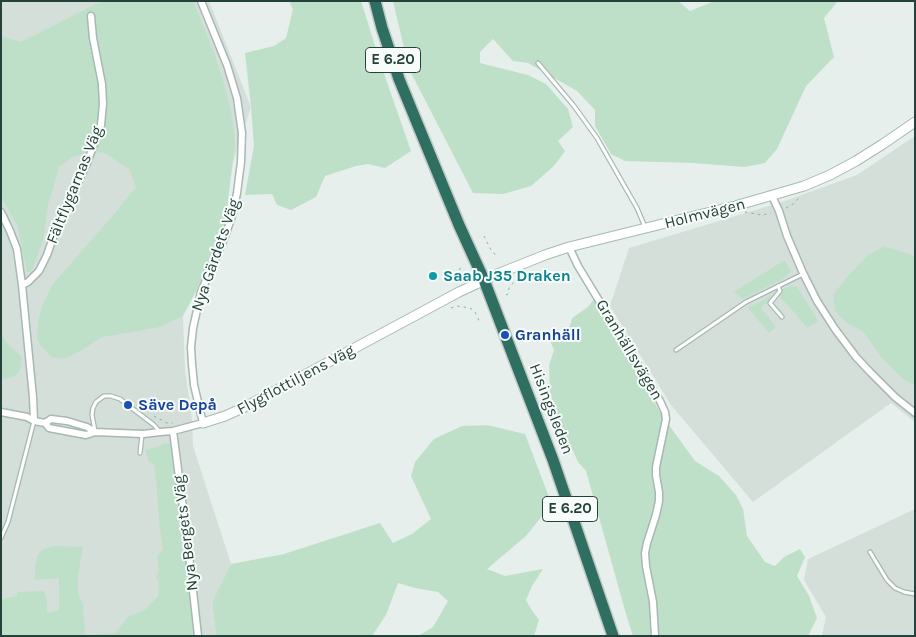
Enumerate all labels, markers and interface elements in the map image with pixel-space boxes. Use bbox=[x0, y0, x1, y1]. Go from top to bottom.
road number: E 6.20 bbox=[366, 48, 420, 72]
street label: Fältflygarnas Väg bbox=[43, 123, 107, 247]
street label: Holmvägen bbox=[663, 195, 747, 233]
street label: Nya Gärdets Väg bbox=[188, 196, 244, 314]
place label: Saab J35 Draken bbox=[443, 266, 571, 286]
marker: Saab J35 Draken bbox=[427, 270, 439, 282]
street label: Granhällsvägen bbox=[591, 296, 667, 404]
place label: Granhäll bbox=[515, 325, 581, 345]
marker: Granhäll bbox=[499, 329, 511, 341]
street label: Flygflottiljens Väg bbox=[234, 341, 358, 419]
street label: Hisingsleden bbox=[525, 361, 577, 457]
place label: Säve Depå bbox=[138, 395, 217, 415]
marker: Säve Depå bbox=[122, 399, 134, 411]
street label: Nya Bergets Väg bbox=[169, 474, 203, 592]
road number: E 6.20 bbox=[542, 496, 598, 522]

